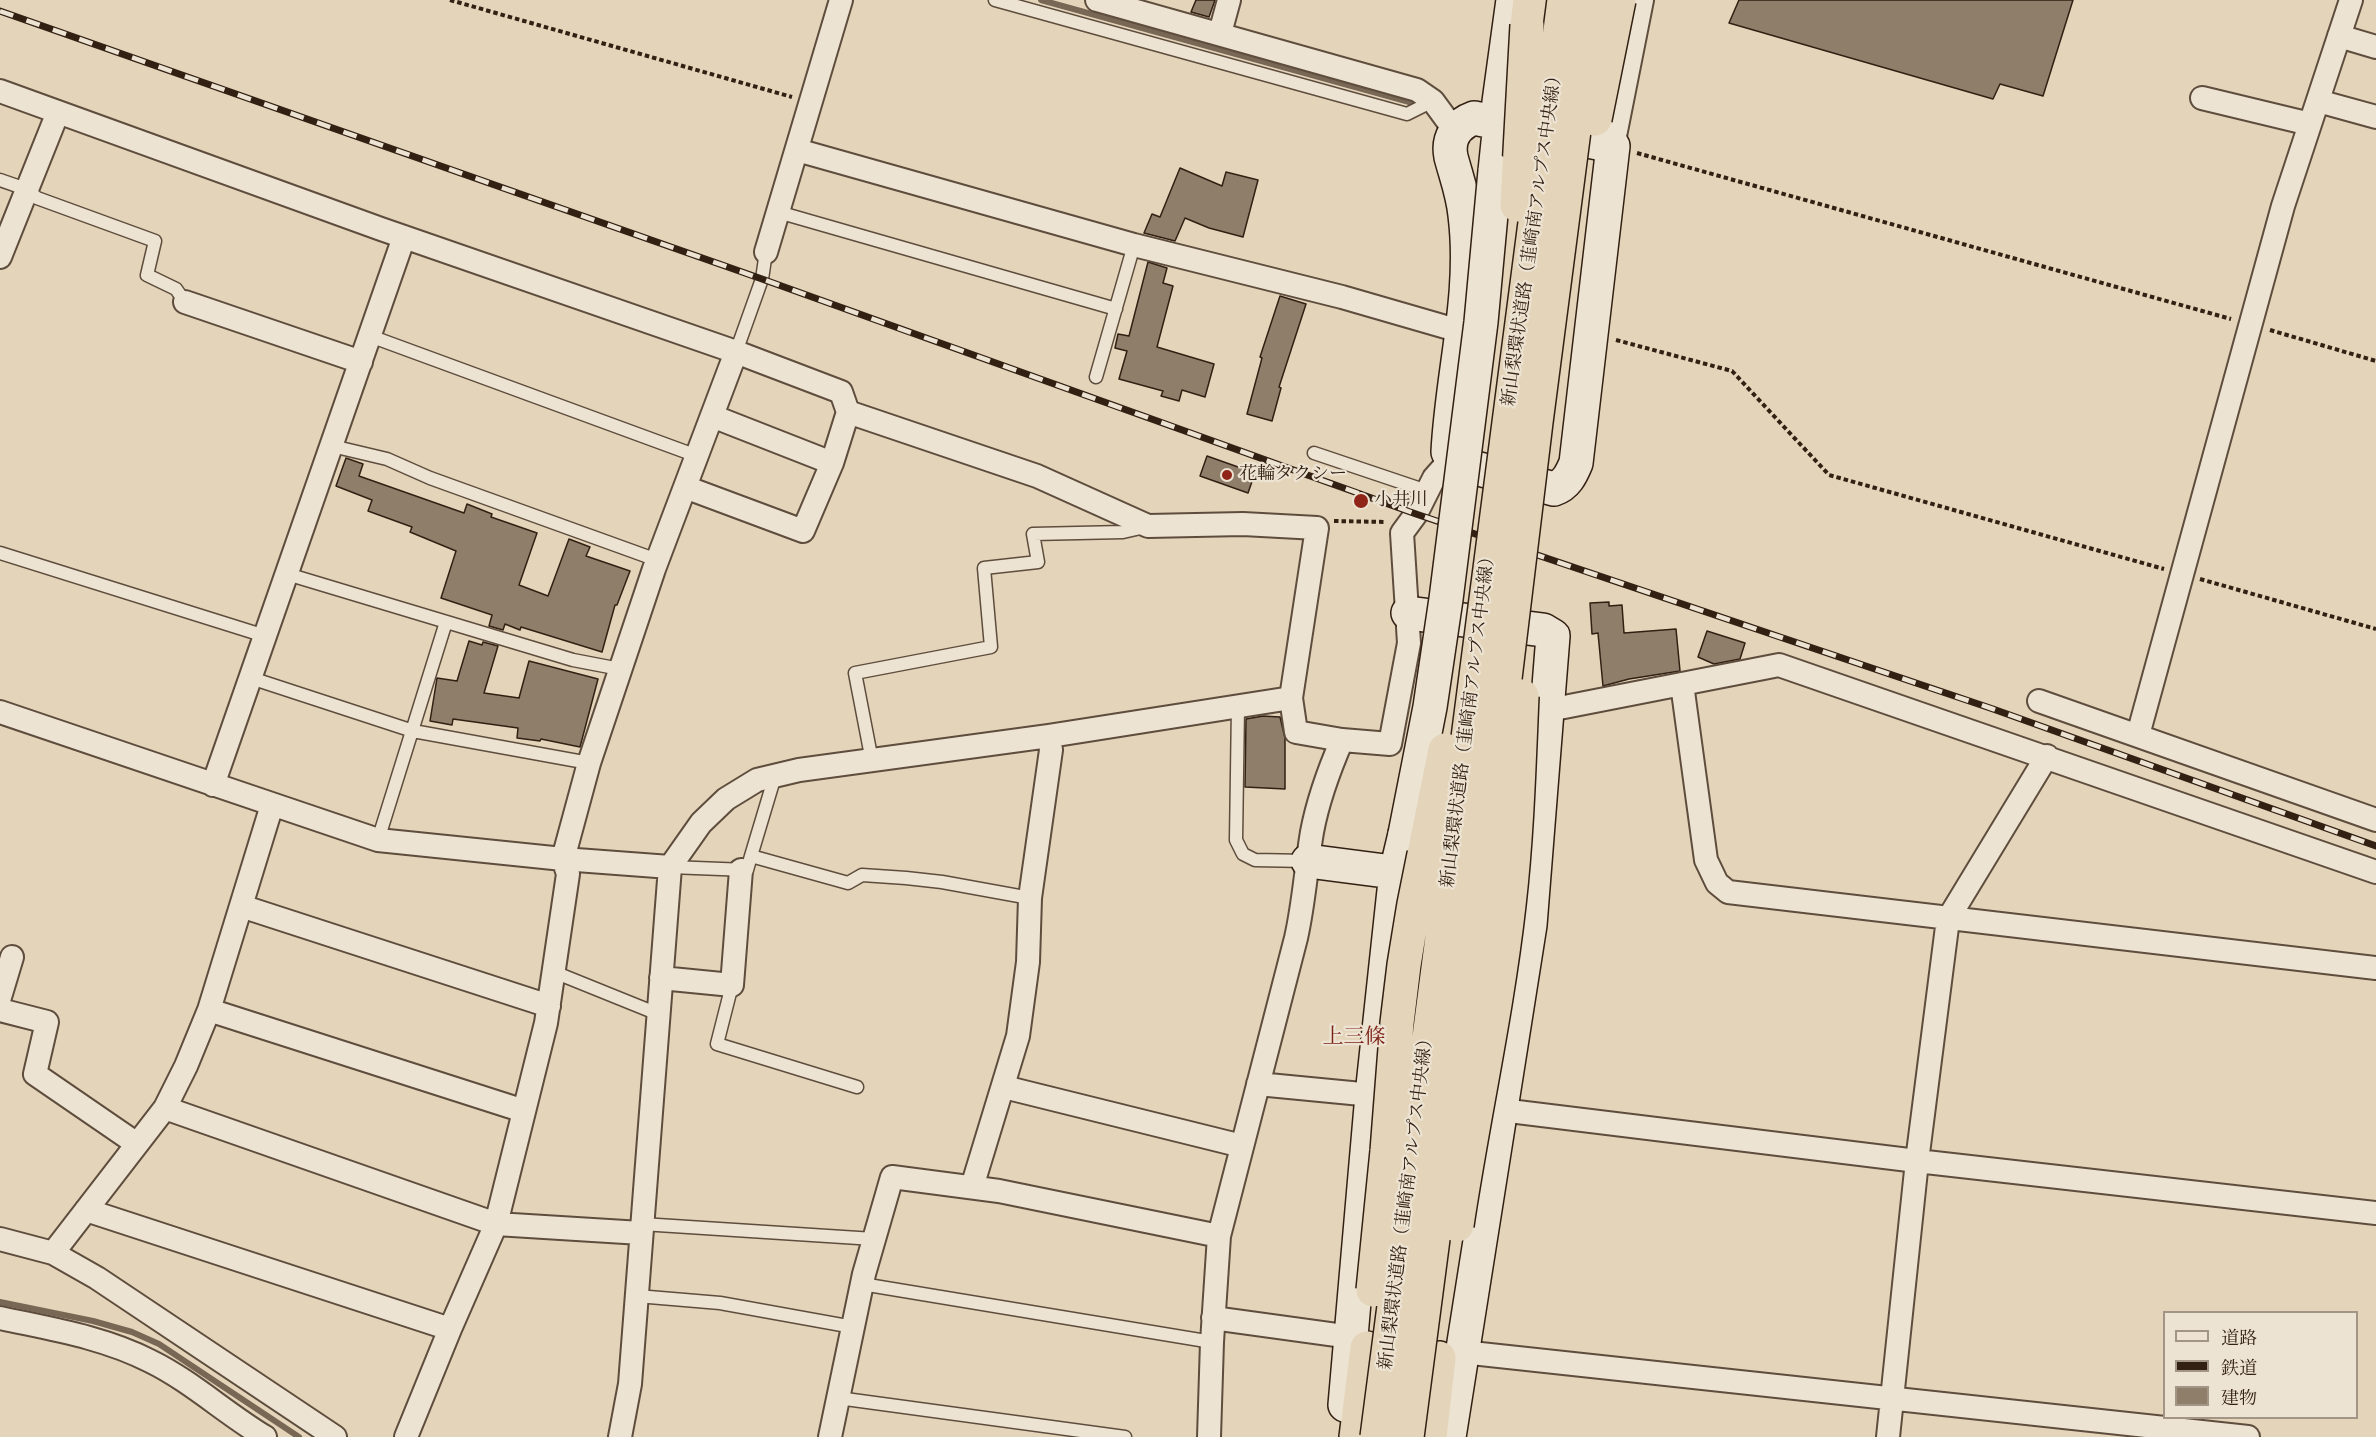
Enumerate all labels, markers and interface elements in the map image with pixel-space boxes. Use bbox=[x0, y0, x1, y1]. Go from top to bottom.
street label: 新山梨環状道路（韮崎南アルプス中央線） bbox=[1499, 66, 1567, 408]
place label: 花輪タクシー bbox=[1239, 464, 1347, 486]
marker: 花輪タクシー bbox=[1220, 468, 1234, 482]
place label: 小井川 bbox=[1374, 490, 1428, 512]
marker: 小井川 bbox=[1352, 492, 1370, 510]
street label: 新山梨環状道路（韮崎南アルプス中央線） bbox=[1437, 547, 1501, 889]
district label: 上三條 bbox=[1323, 1025, 1385, 1051]
street label: 新山梨環状道路（韮崎南アルプス中央線） bbox=[1375, 1029, 1439, 1371]
legend bbox=[2163, 1311, 2358, 1419]
text: 道路 bbox=[2221, 1326, 2257, 1350]
text: 鉄道 bbox=[2221, 1356, 2257, 1380]
text: 建物 bbox=[2221, 1386, 2257, 1410]

